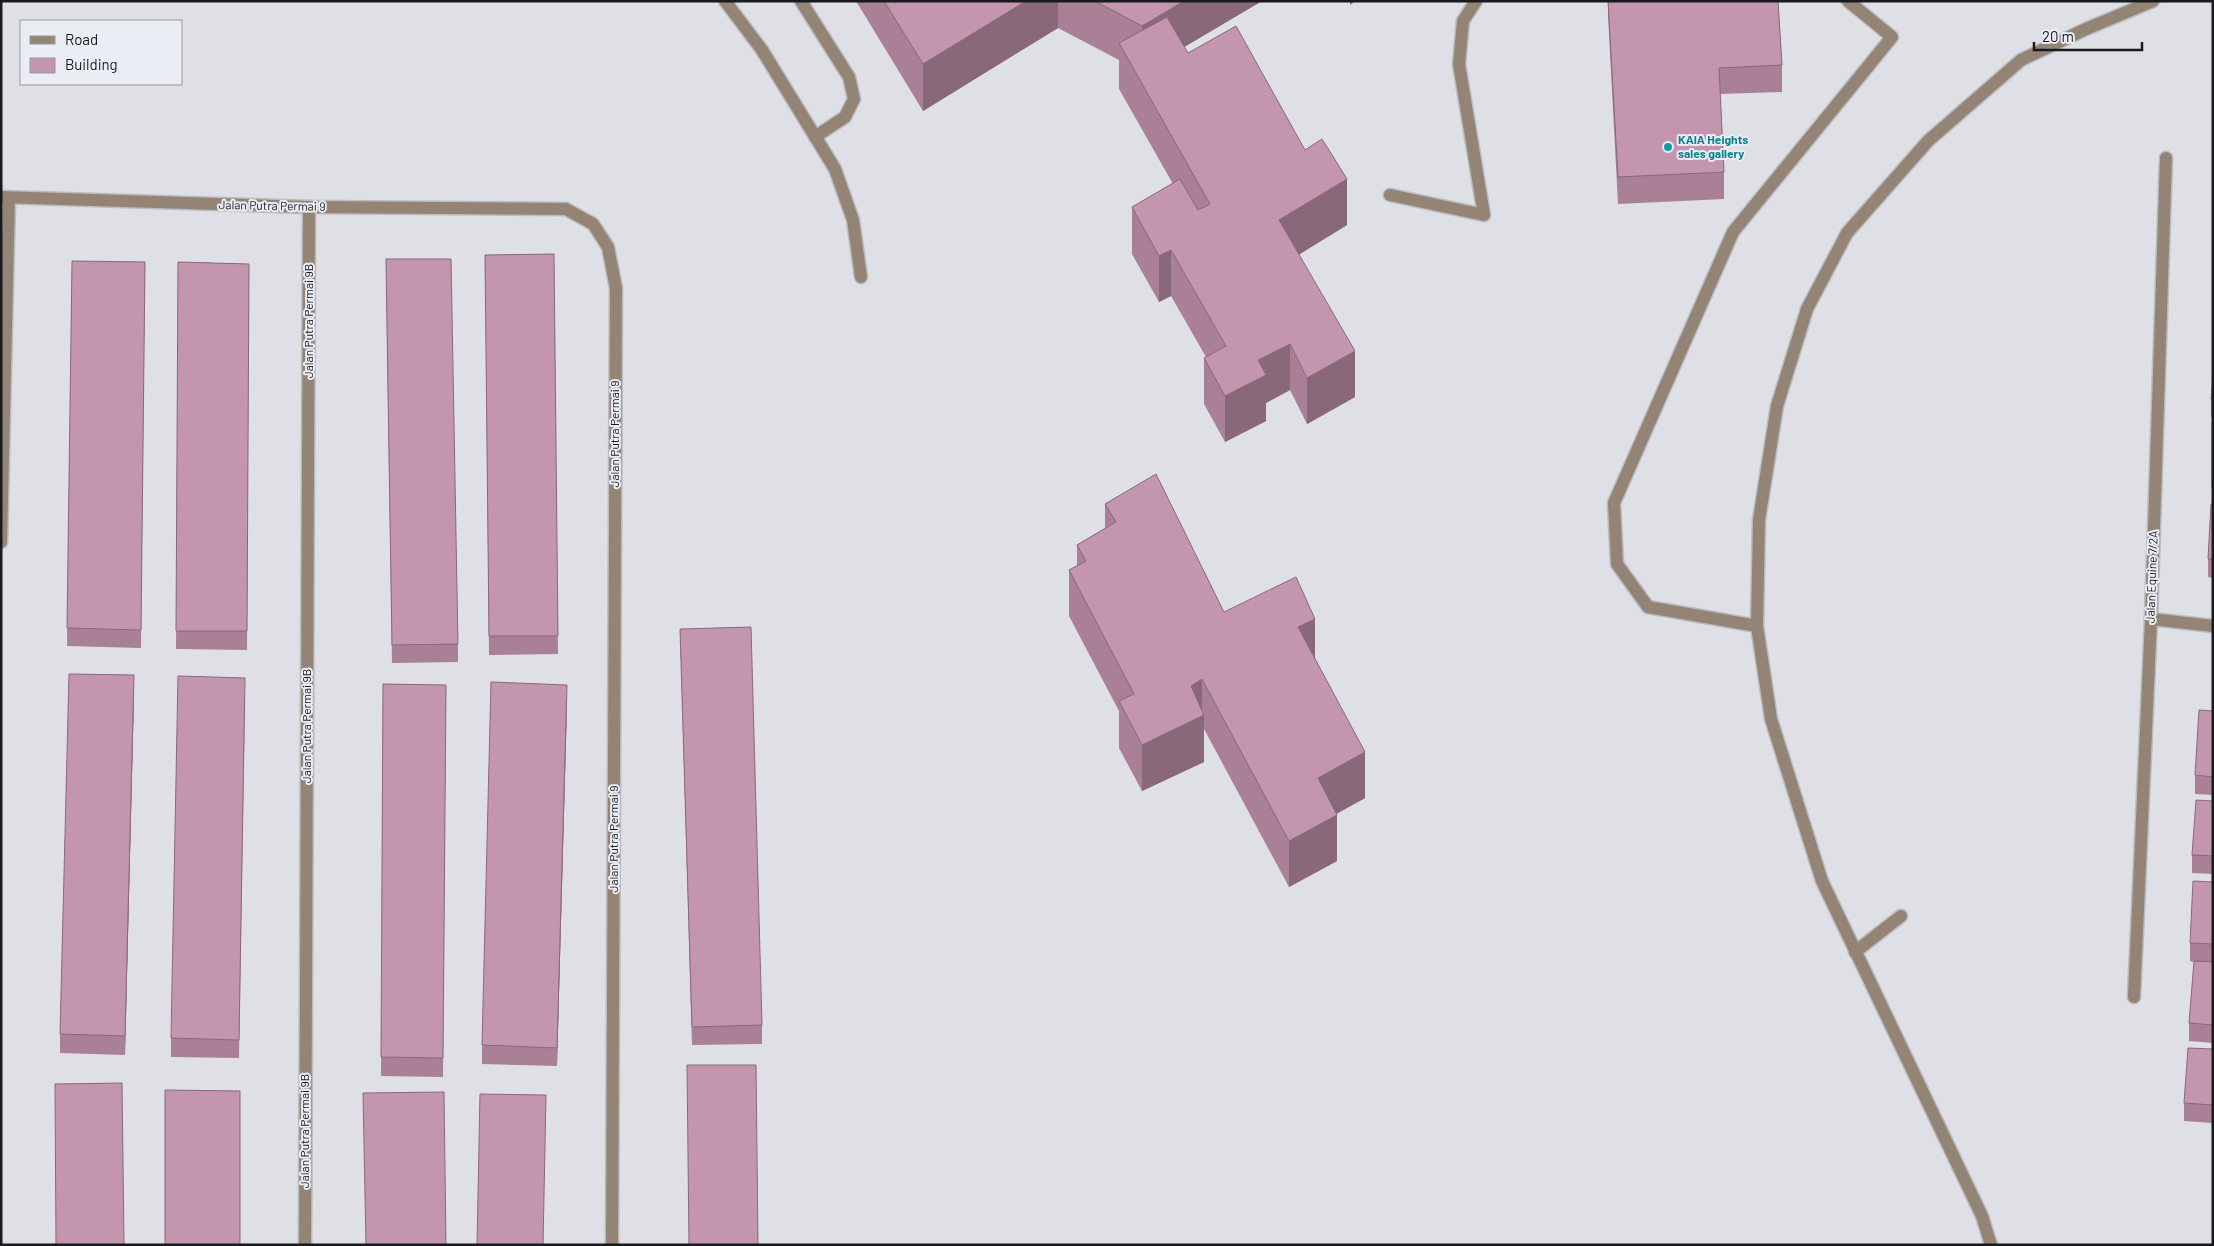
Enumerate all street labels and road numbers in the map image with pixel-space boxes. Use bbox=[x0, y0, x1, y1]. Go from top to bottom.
street label: Jalan Putra Permai 9 bbox=[218, 197, 326, 213]
street label: Jalan Putra Permai 9B bbox=[301, 264, 315, 378]
street label: Jalan Putra Permai 9 bbox=[607, 380, 621, 488]
street label: Jalan Equine 7/2A bbox=[2142, 530, 2160, 624]
street label: Jalan Putra Permai 9B bbox=[299, 669, 313, 783]
street label: Jalan Putra Permai 9 bbox=[606, 785, 620, 893]
street label: Jalan Putra Permai 9B bbox=[297, 1074, 311, 1188]

